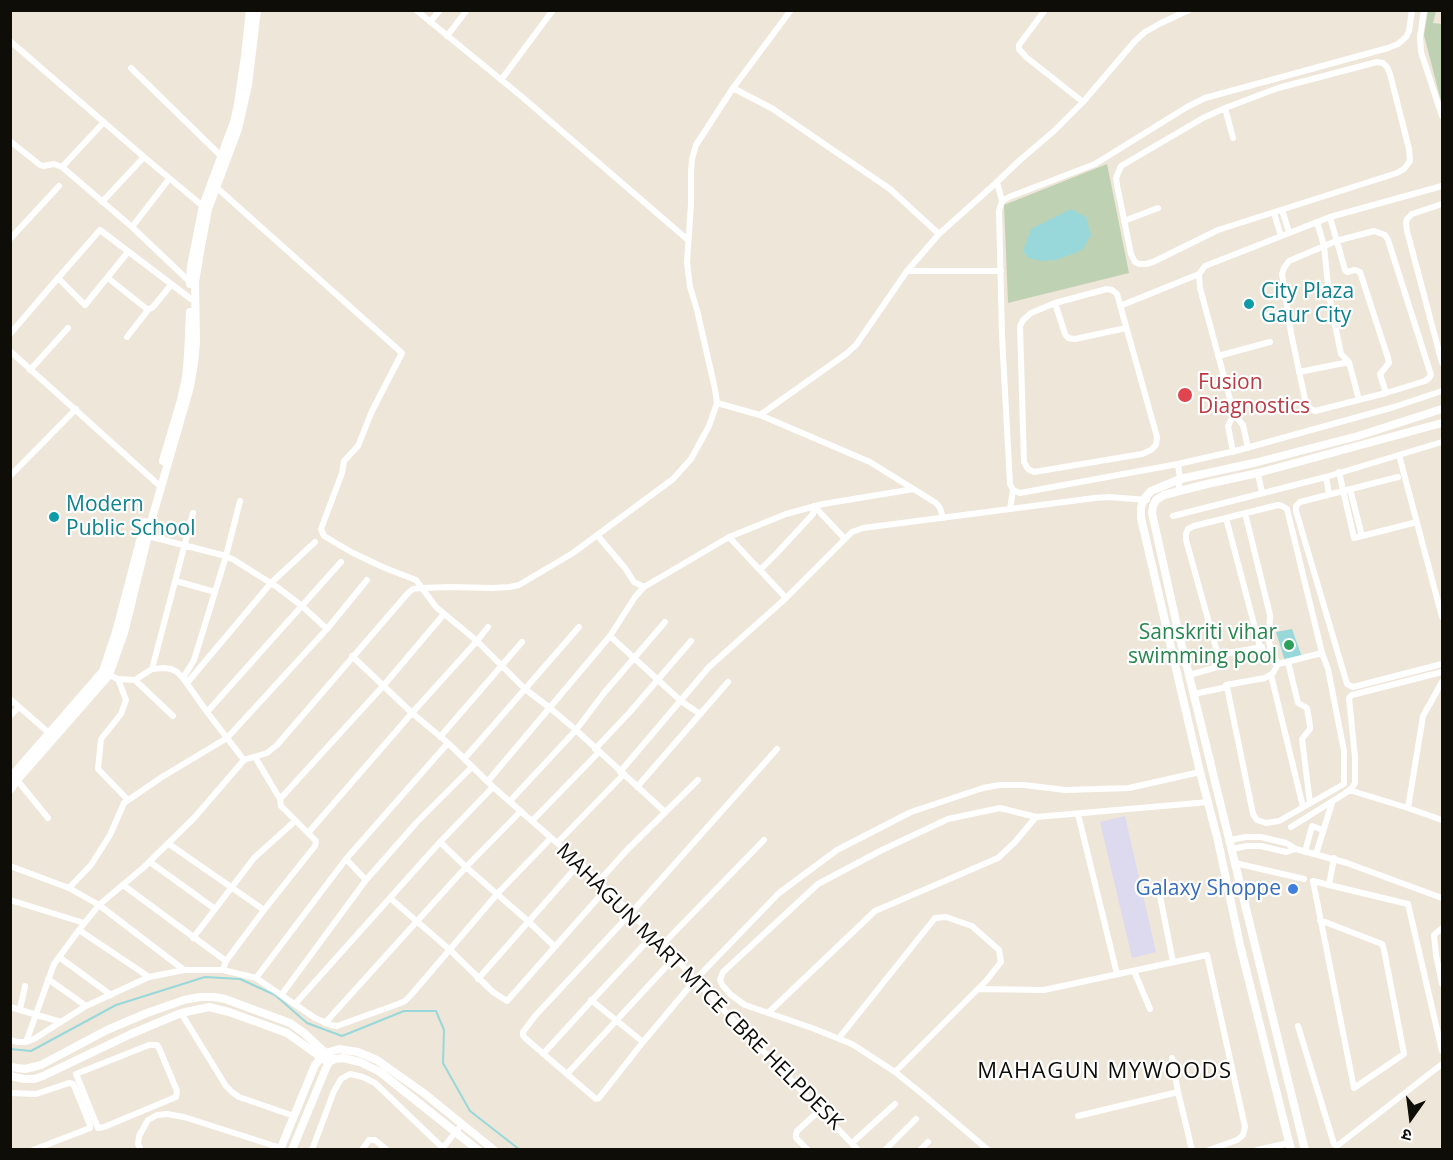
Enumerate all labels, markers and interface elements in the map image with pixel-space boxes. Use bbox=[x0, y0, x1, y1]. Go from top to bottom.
place label: City Plaza Gaur City bbox=[1261, 279, 1354, 329]
marker: City Plaza Gaur City bbox=[1242, 297, 1256, 311]
place label: Fusion Diagnostics bbox=[1198, 370, 1310, 420]
marker: Fusion Diagnostics bbox=[1176, 386, 1194, 404]
place label: Modern Public School bbox=[66, 492, 195, 542]
marker: Modern Public School bbox=[47, 510, 61, 524]
place label: Sanskriti vihar swimming pool bbox=[1128, 620, 1277, 670]
marker: Sanskriti vihar swimming pool bbox=[1282, 638, 1296, 652]
street label: MAHAGUN MART MTCE CBRE HELPDESK bbox=[551, 839, 847, 1135]
place label: Galaxy Shoppe bbox=[1136, 876, 1281, 902]
marker: Galaxy Shoppe bbox=[1286, 882, 1300, 896]
district label: MAHAGUN MYWOODS bbox=[977, 1059, 1233, 1085]
north arrow bbox=[1381, 1088, 1441, 1148]
text: उ bbox=[1399, 1124, 1414, 1147]

